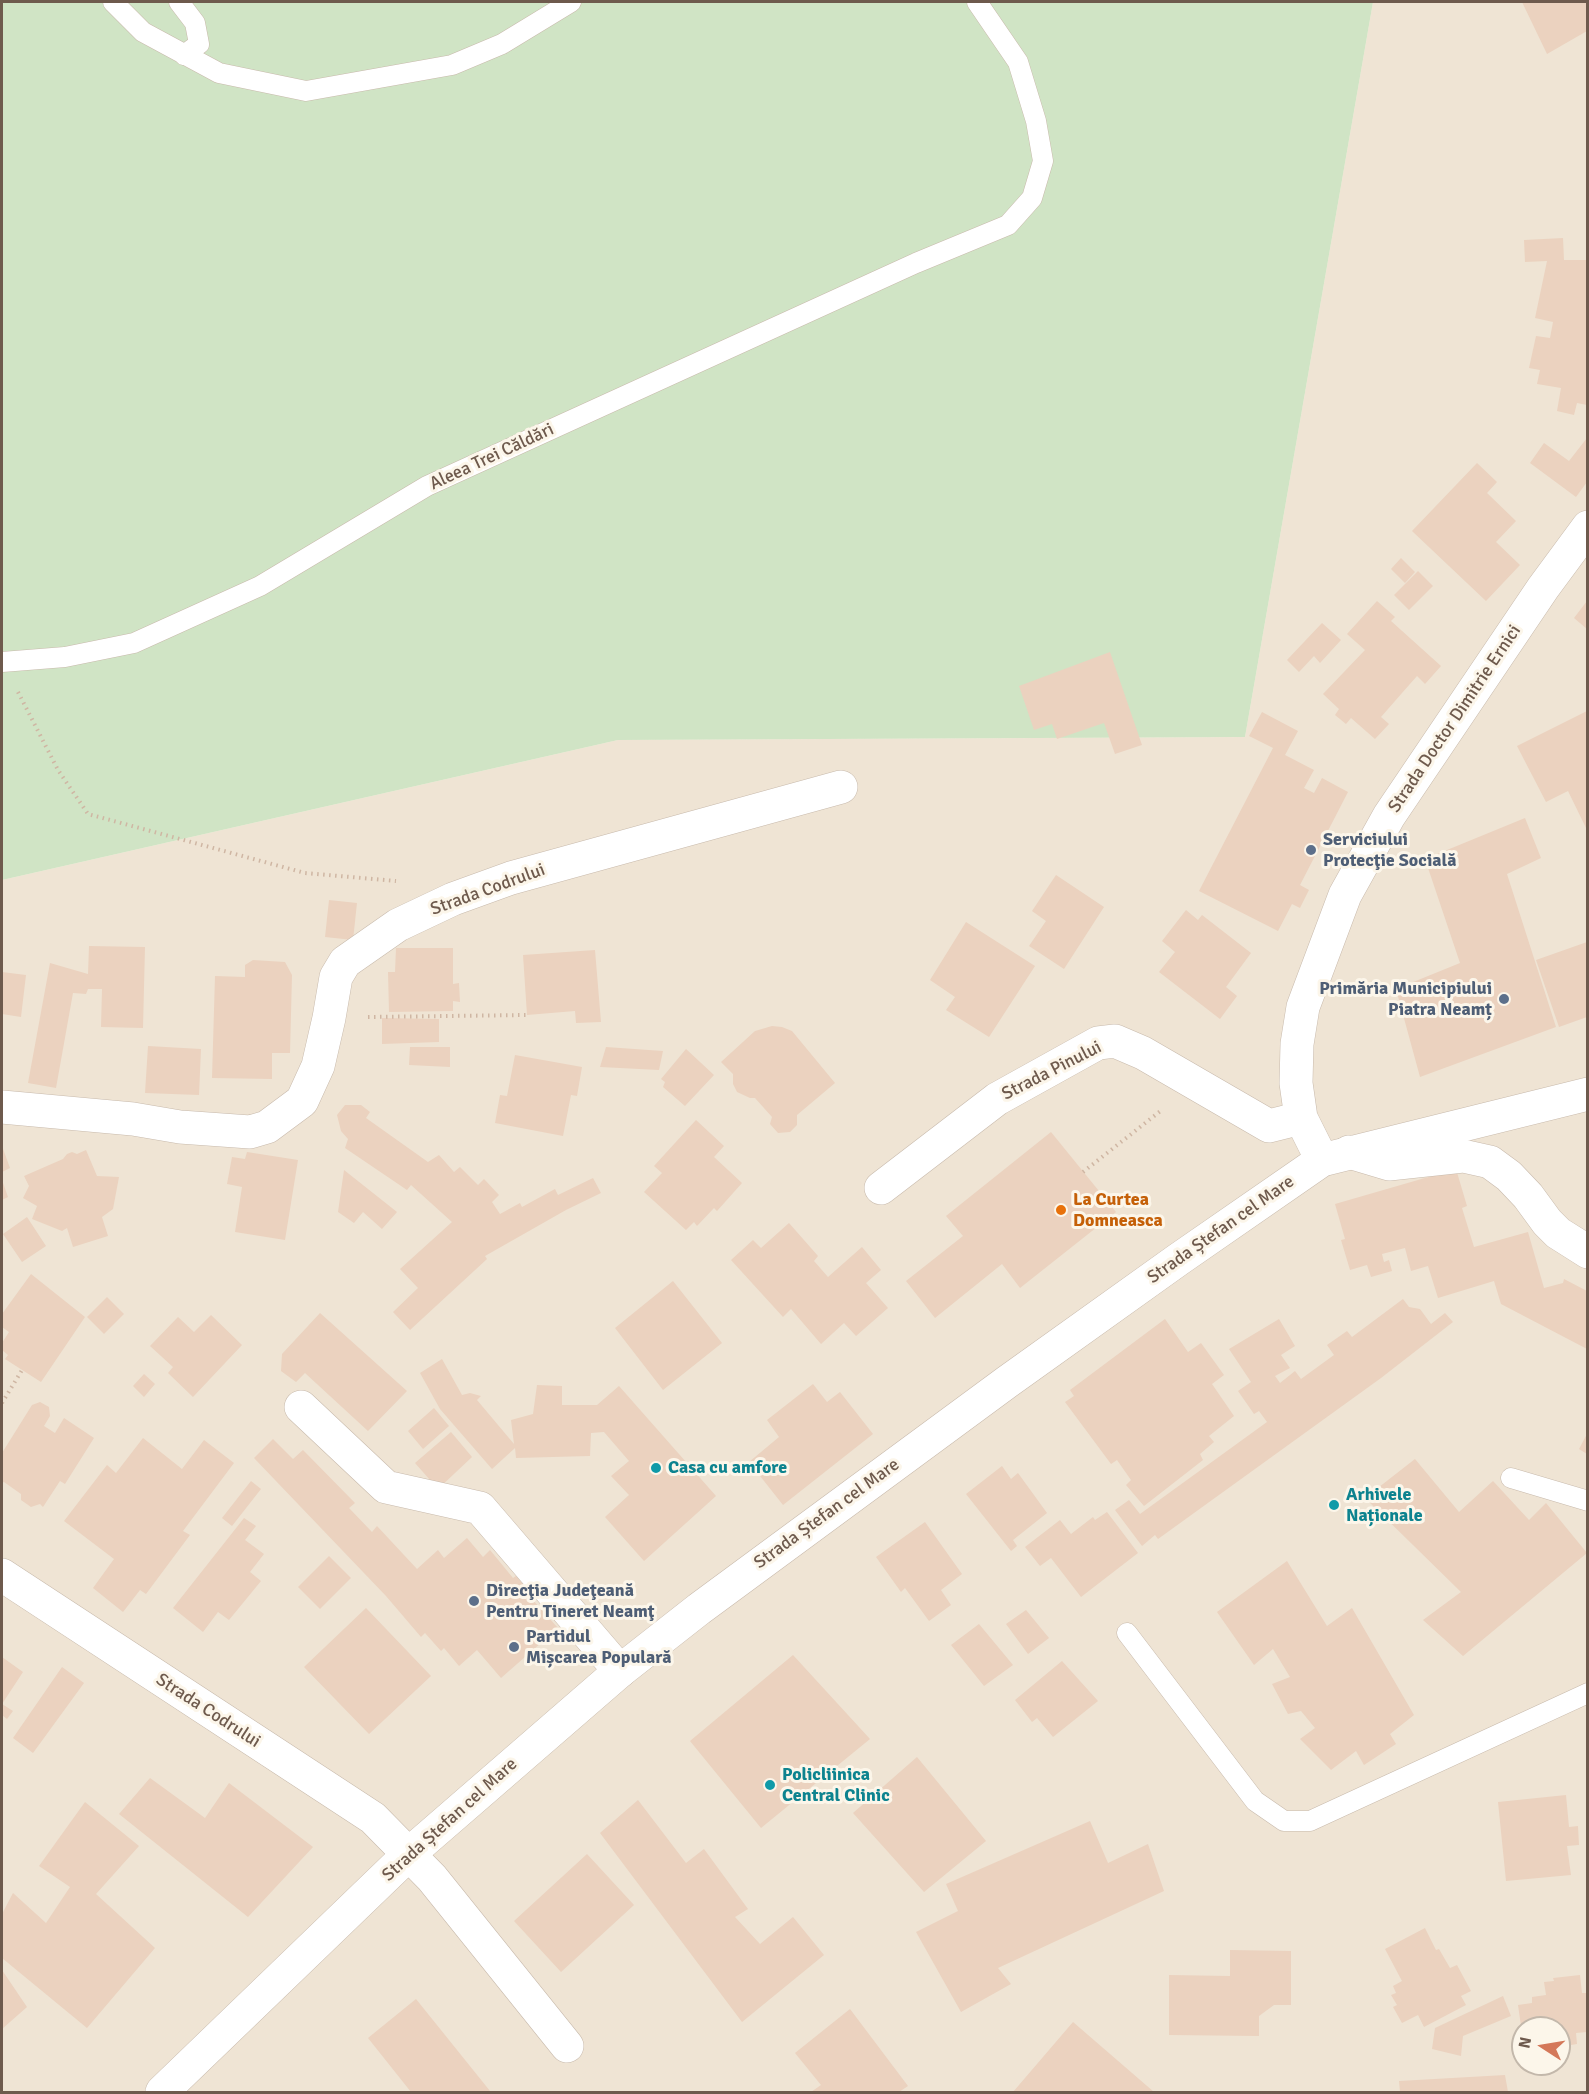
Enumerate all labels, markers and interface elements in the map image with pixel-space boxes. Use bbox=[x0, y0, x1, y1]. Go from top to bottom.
street label: Aleea Trei Căldări bbox=[426, 419, 558, 495]
street label: Strada Doctor Dimitrie Ernici bbox=[1384, 621, 1526, 817]
place label: Serviciului Protecţie Socială bbox=[1323, 829, 1456, 872]
marker: Serviciului Protecţie Socială bbox=[1304, 843, 1318, 857]
street label: Strada Codrului bbox=[428, 859, 548, 921]
place label: Primăria Municipiului Piatra Neamț bbox=[1319, 978, 1492, 1020]
marker: Primăria Municipiului Piatra Neamț bbox=[1497, 992, 1511, 1006]
street label: Strada Pinului bbox=[999, 1037, 1105, 1105]
street label: Strada Ștefan cel Mare bbox=[1143, 1171, 1299, 1289]
place label: La Curtea Domneasca bbox=[1073, 1189, 1163, 1232]
marker: La Curtea Domneasca bbox=[1054, 1203, 1068, 1217]
street label: Strada Ștefan cel Mare bbox=[750, 1454, 904, 1574]
place label: Casa cu amfore bbox=[668, 1457, 787, 1479]
marker: Casa cu amfore bbox=[649, 1461, 663, 1475]
place label: Arhivele Naționale bbox=[1346, 1484, 1423, 1526]
marker: Arhivele Naționale bbox=[1327, 1498, 1341, 1512]
place label: Direcţia Judeţeană Pentru Tineret Neamţ bbox=[486, 1580, 655, 1622]
marker: Direcţia Judeţeană Pentru Tineret Neamţ bbox=[467, 1594, 481, 1608]
place label: Partidul Mișcarea Populară bbox=[526, 1626, 671, 1668]
marker: Partidul Mișcarea Populară bbox=[507, 1640, 521, 1654]
street label: Strada Codrului bbox=[152, 1669, 264, 1753]
street label: Strada Ștefan cel Mare bbox=[378, 1754, 522, 1886]
place label: Policliinica Central Clinic bbox=[782, 1764, 890, 1806]
marker: Policliinica Central Clinic bbox=[763, 1778, 777, 1792]
north arrow bbox=[1511, 2016, 1571, 2076]
text: N bbox=[1514, 2035, 1536, 2050]

